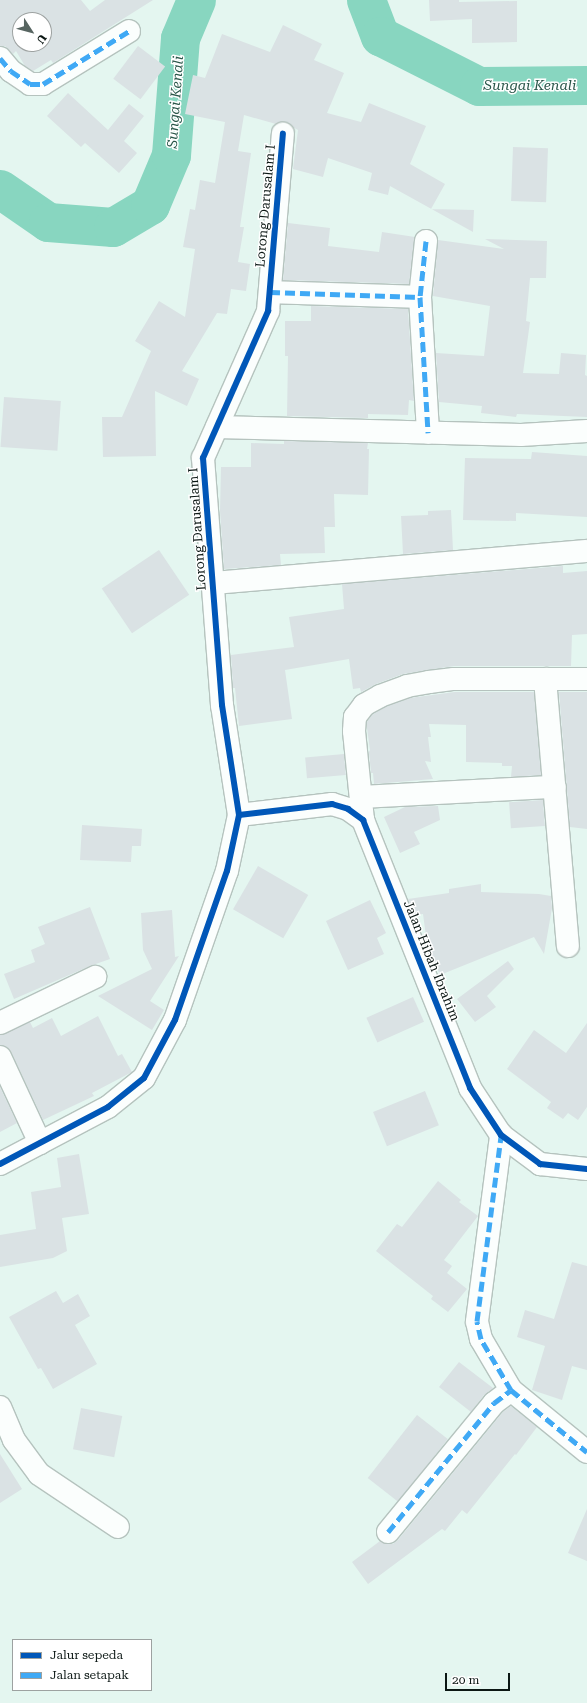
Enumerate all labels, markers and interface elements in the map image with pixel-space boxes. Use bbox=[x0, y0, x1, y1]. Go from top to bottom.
north arrow bbox=[12, 12, 52, 52]
text: U bbox=[34, 32, 49, 46]
water label: Sungai Kenali bbox=[163, 55, 187, 149]
water label: Sungai Kenali bbox=[484, 77, 576, 93]
street label: Lorong Darusalam I bbox=[253, 144, 279, 268]
street label: Lorong Darusalam I bbox=[186, 467, 210, 591]
street label: Jalan Hibah Ibrahim bbox=[400, 898, 462, 1024]
legend bbox=[12, 1639, 152, 1691]
text: Jalur sepeda bbox=[50, 1648, 123, 1662]
scale bar bbox=[447, 1665, 512, 1691]
text: Jalan setapak bbox=[50, 1668, 129, 1682]
text: 20 m bbox=[452, 1673, 479, 1687]

